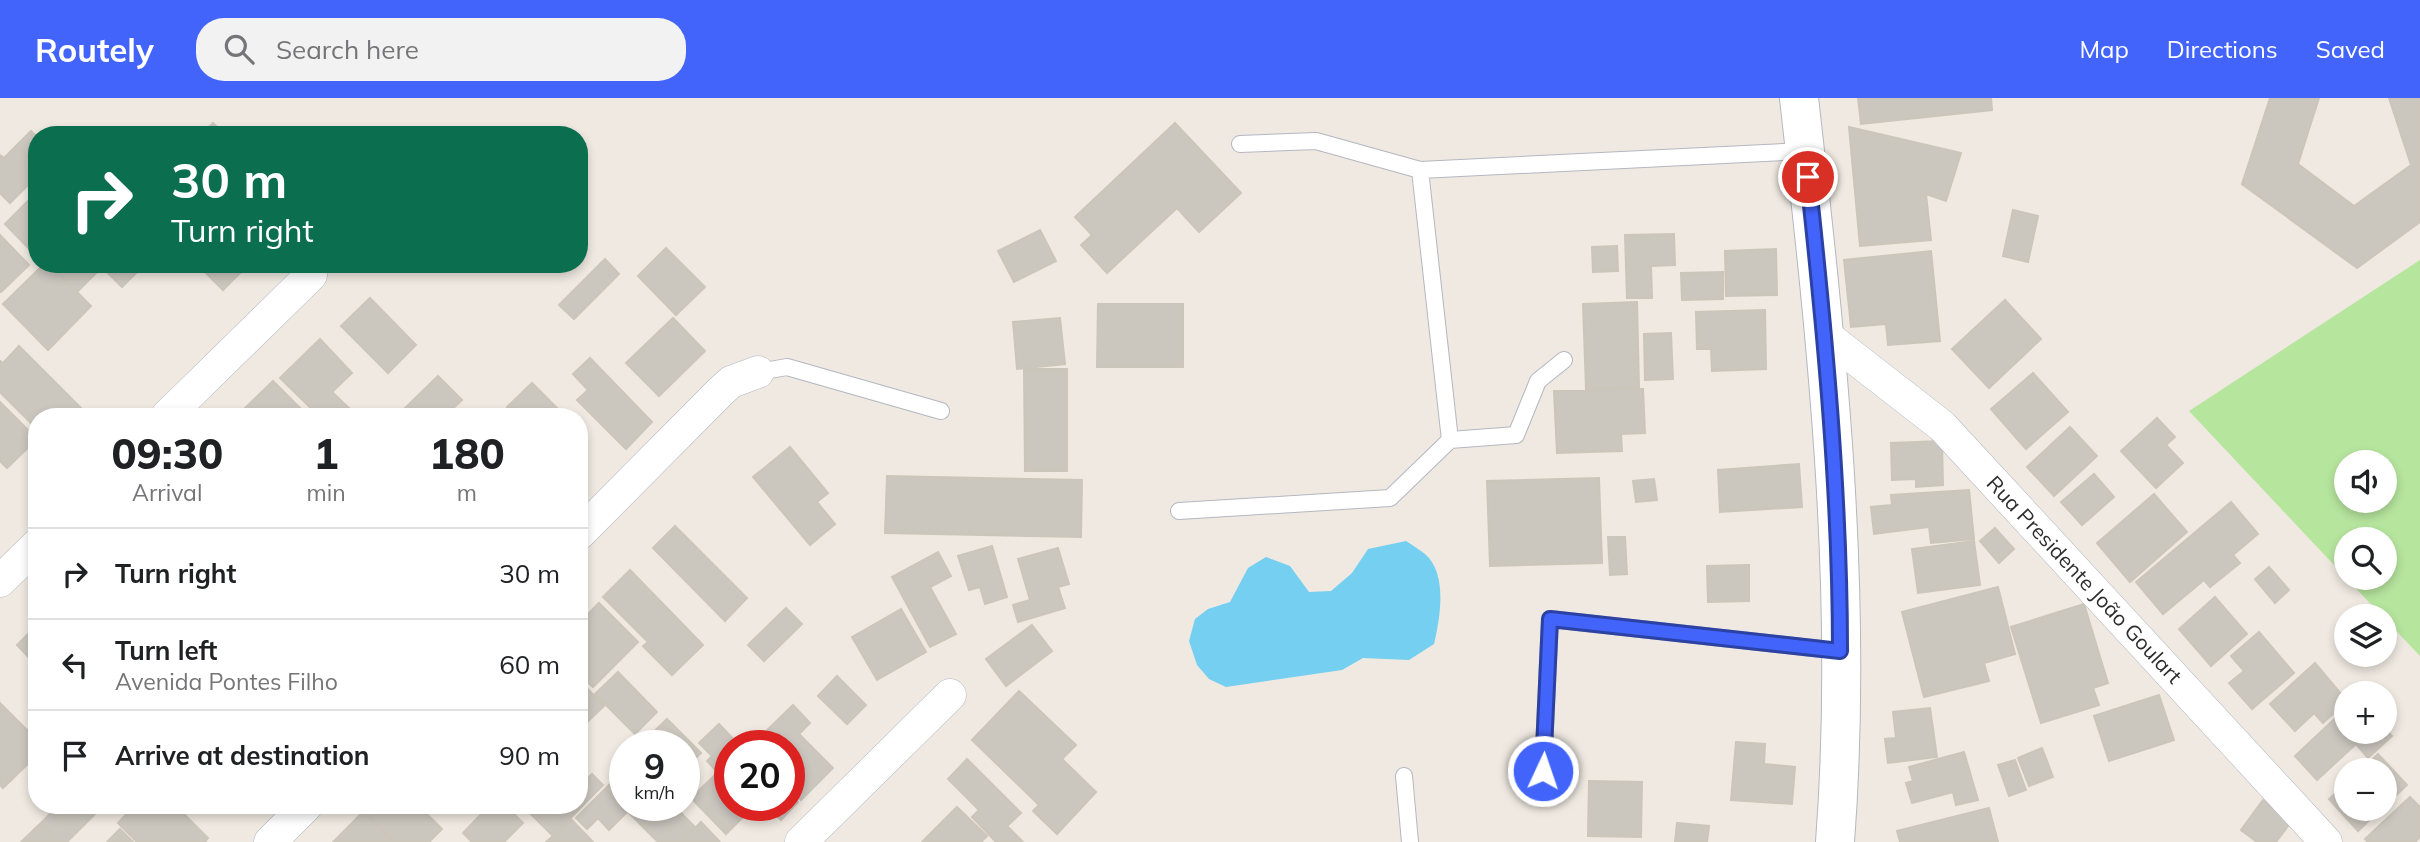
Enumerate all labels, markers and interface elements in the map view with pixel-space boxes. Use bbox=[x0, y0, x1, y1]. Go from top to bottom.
search box bbox=[196, 18, 686, 81]
text: Routely bbox=[35, 29, 154, 70]
icon: search bbox=[220, 30, 258, 68]
text: Search here bbox=[276, 33, 419, 66]
text: Map bbox=[2079, 34, 2129, 64]
text: Directions bbox=[2167, 34, 2278, 64]
text: Saved bbox=[2316, 34, 2385, 64]
pin bbox=[1778, 147, 1838, 207]
text: 30 m bbox=[171, 149, 287, 210]
icon: right bbox=[56, 154, 147, 245]
icon: arrive bbox=[1789, 158, 1827, 196]
text: Turn right bbox=[171, 210, 314, 250]
text: 09:30 bbox=[111, 427, 223, 480]
text: 1 bbox=[313, 427, 339, 480]
text: 180 bbox=[429, 427, 505, 480]
map controls bbox=[2334, 450, 2397, 821]
button: sound bbox=[2334, 450, 2397, 513]
street label: Rua Presidente João Goulart bbox=[1982, 470, 2188, 689]
text: Arrival bbox=[132, 478, 202, 507]
text: min bbox=[306, 478, 346, 507]
text: m bbox=[457, 478, 477, 507]
button: search bbox=[2334, 527, 2397, 590]
icon: right bbox=[56, 555, 94, 593]
text: Turn right bbox=[115, 557, 236, 590]
text: 30 m bbox=[499, 557, 560, 590]
button: layers bbox=[2334, 604, 2397, 667]
text: Turn left bbox=[115, 634, 217, 667]
icon: left bbox=[56, 646, 94, 684]
text: 60 m bbox=[499, 648, 560, 681]
text: Avenida Pontes Filho bbox=[115, 667, 338, 696]
button: + bbox=[2334, 681, 2397, 744]
speed limit sign: 20 bbox=[714, 730, 805, 821]
position arrow bbox=[1506, 734, 1580, 808]
icon: arrive bbox=[56, 737, 94, 775]
text: Arrive at destination bbox=[115, 739, 370, 772]
text: 90 m bbox=[499, 739, 560, 772]
text: 9 bbox=[644, 744, 665, 788]
button: − bbox=[2334, 758, 2397, 821]
text: km/h bbox=[634, 781, 675, 804]

